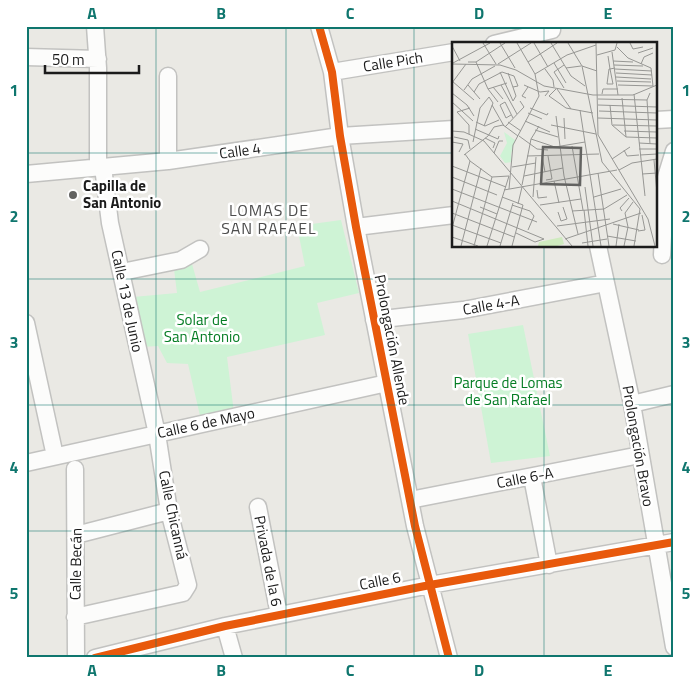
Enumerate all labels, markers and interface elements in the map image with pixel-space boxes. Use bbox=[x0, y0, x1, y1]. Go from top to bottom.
text: A bbox=[87, 1, 97, 25]
text: B bbox=[216, 1, 226, 25]
text: C bbox=[346, 1, 355, 25]
text: D bbox=[474, 1, 484, 25]
text: E bbox=[604, 1, 613, 25]
scale bar bbox=[45, 42, 139, 74]
inset map bbox=[452, 42, 658, 248]
street label: Calle Pich bbox=[361, 45, 424, 78]
text: 50 m bbox=[52, 48, 85, 71]
text: 1 bbox=[10, 78, 18, 102]
text: 1 bbox=[682, 78, 690, 102]
street label: Calle 4 bbox=[218, 136, 262, 165]
place label: Capilla de San Antonio bbox=[83, 174, 161, 214]
marker: Capilla de San Antonio bbox=[67, 189, 79, 201]
district label: LOMAS DE SAN RAFAEL bbox=[221, 198, 317, 240]
text: 2 bbox=[10, 204, 18, 228]
text: 2 bbox=[682, 204, 690, 228]
street label: Calle 13 de Junio bbox=[105, 248, 150, 354]
street label: Prolongación Allende bbox=[369, 273, 416, 407]
street label: Calle 4-A bbox=[461, 288, 521, 321]
park label: Solar de San Antonio bbox=[164, 308, 240, 348]
text: 3 bbox=[10, 330, 18, 354]
text: 3 bbox=[682, 330, 690, 354]
park label: Parque de Lomas de San Rafael bbox=[454, 371, 562, 411]
street label: Prolongación Bravo bbox=[617, 384, 660, 508]
street label: Calle 6 de Mayo bbox=[155, 401, 257, 444]
text: 4 bbox=[10, 455, 19, 479]
text: 4 bbox=[682, 455, 691, 479]
street label: Calle 6-A bbox=[495, 461, 555, 494]
street label: Calle Chicanná bbox=[153, 468, 194, 562]
street label: Privada de la 6 bbox=[248, 513, 289, 608]
street label: Calle Becán bbox=[63, 528, 88, 600]
street label: Calle 6 bbox=[357, 565, 403, 596]
text: 5 bbox=[10, 581, 19, 605]
text: 5 bbox=[682, 581, 691, 605]
text: A bbox=[87, 658, 97, 682]
text: B bbox=[216, 658, 226, 682]
text: C bbox=[346, 658, 355, 682]
text: D bbox=[474, 658, 484, 682]
text: E bbox=[604, 658, 613, 682]

